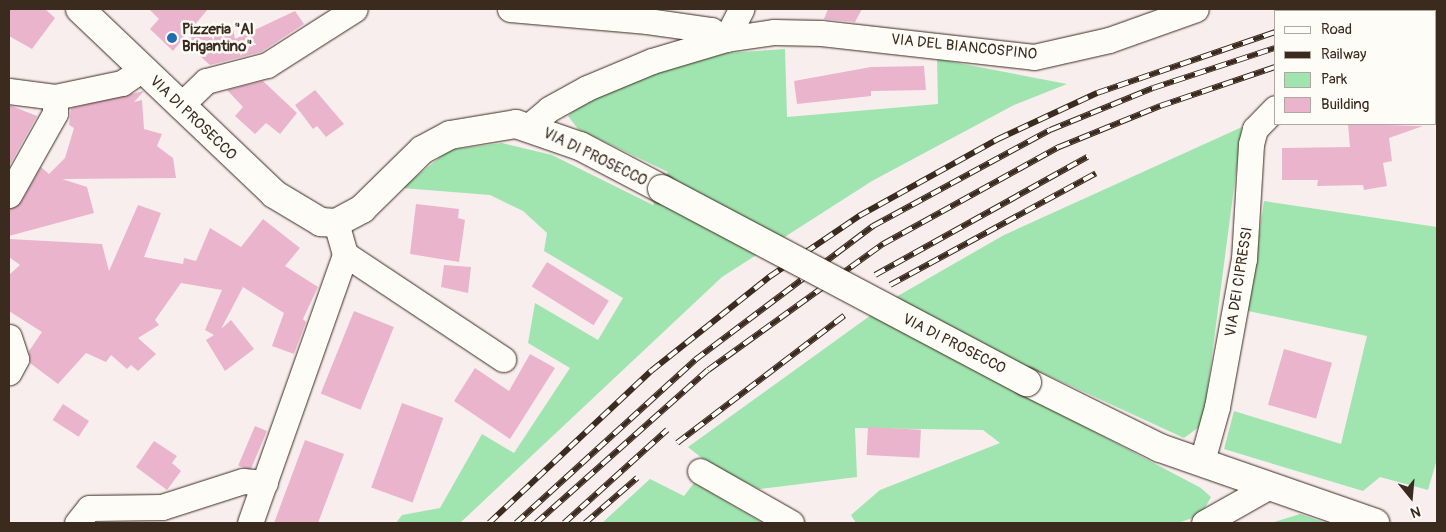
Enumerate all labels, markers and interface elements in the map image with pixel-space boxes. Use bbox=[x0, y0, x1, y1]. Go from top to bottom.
legend bbox=[1274, 10, 1436, 125]
place label: Pizzeria "Al Brigantino" bbox=[182, 20, 254, 55]
text: Road bbox=[1321, 20, 1352, 39]
street label: VIA DEL BIANCOSPINO bbox=[890, 30, 1038, 64]
marker: Pizzeria "Al Brigantino" bbox=[166, 32, 178, 44]
text: Railway bbox=[1321, 45, 1366, 64]
text: Park bbox=[1321, 70, 1347, 89]
street label: VIA DI PROSECCO bbox=[146, 72, 240, 164]
text: Building bbox=[1321, 95, 1369, 114]
street label: VIA DI PROSECCO bbox=[540, 124, 650, 190]
street label: VIA DEI CIPRESSI bbox=[1221, 226, 1257, 338]
street label: VIA DI PROSECCO bbox=[899, 310, 1009, 378]
north arrow bbox=[1386, 472, 1436, 522]
text: N bbox=[1409, 502, 1423, 521]

